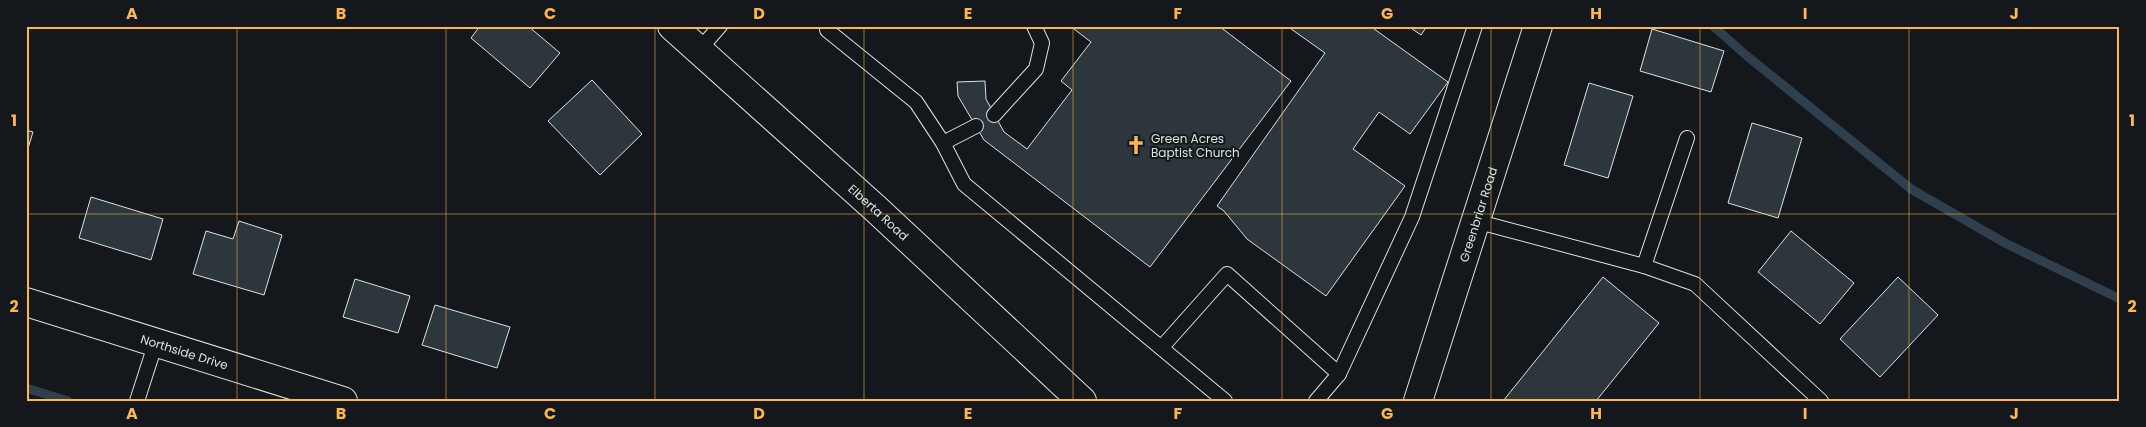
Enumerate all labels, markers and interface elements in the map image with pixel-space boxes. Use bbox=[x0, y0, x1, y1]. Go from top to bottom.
text: A bbox=[126, 2, 138, 25]
text: B bbox=[336, 2, 346, 25]
text: C bbox=[544, 2, 556, 25]
text: D bbox=[753, 2, 765, 25]
text: E bbox=[964, 2, 972, 25]
text: F bbox=[1174, 2, 1183, 25]
text: G bbox=[1381, 2, 1393, 25]
text: H bbox=[1590, 2, 1602, 25]
text: I bbox=[1803, 2, 1807, 25]
text: J bbox=[2009, 2, 2019, 25]
text: 1 bbox=[11, 109, 17, 132]
text: 1 bbox=[2129, 109, 2135, 132]
place label: Green Acres Baptist Church bbox=[1151, 130, 1240, 161]
church icon: Green Acres Baptist Church bbox=[1125, 134, 1147, 156]
street label: Greenbriar Road bbox=[1455, 165, 1501, 264]
street label: Elberta Road bbox=[845, 180, 913, 244]
text: 2 bbox=[9, 295, 19, 318]
text: 2 bbox=[2127, 295, 2137, 318]
street label: Northside Drive bbox=[139, 330, 230, 373]
text: A bbox=[126, 402, 138, 425]
text: B bbox=[336, 402, 346, 425]
text: C bbox=[544, 402, 556, 425]
text: D bbox=[753, 402, 765, 425]
text: E bbox=[964, 402, 972, 425]
text: F bbox=[1174, 402, 1183, 425]
text: G bbox=[1381, 402, 1393, 425]
text: H bbox=[1590, 402, 1602, 425]
text: I bbox=[1803, 402, 1807, 425]
text: J bbox=[2009, 402, 2019, 425]

